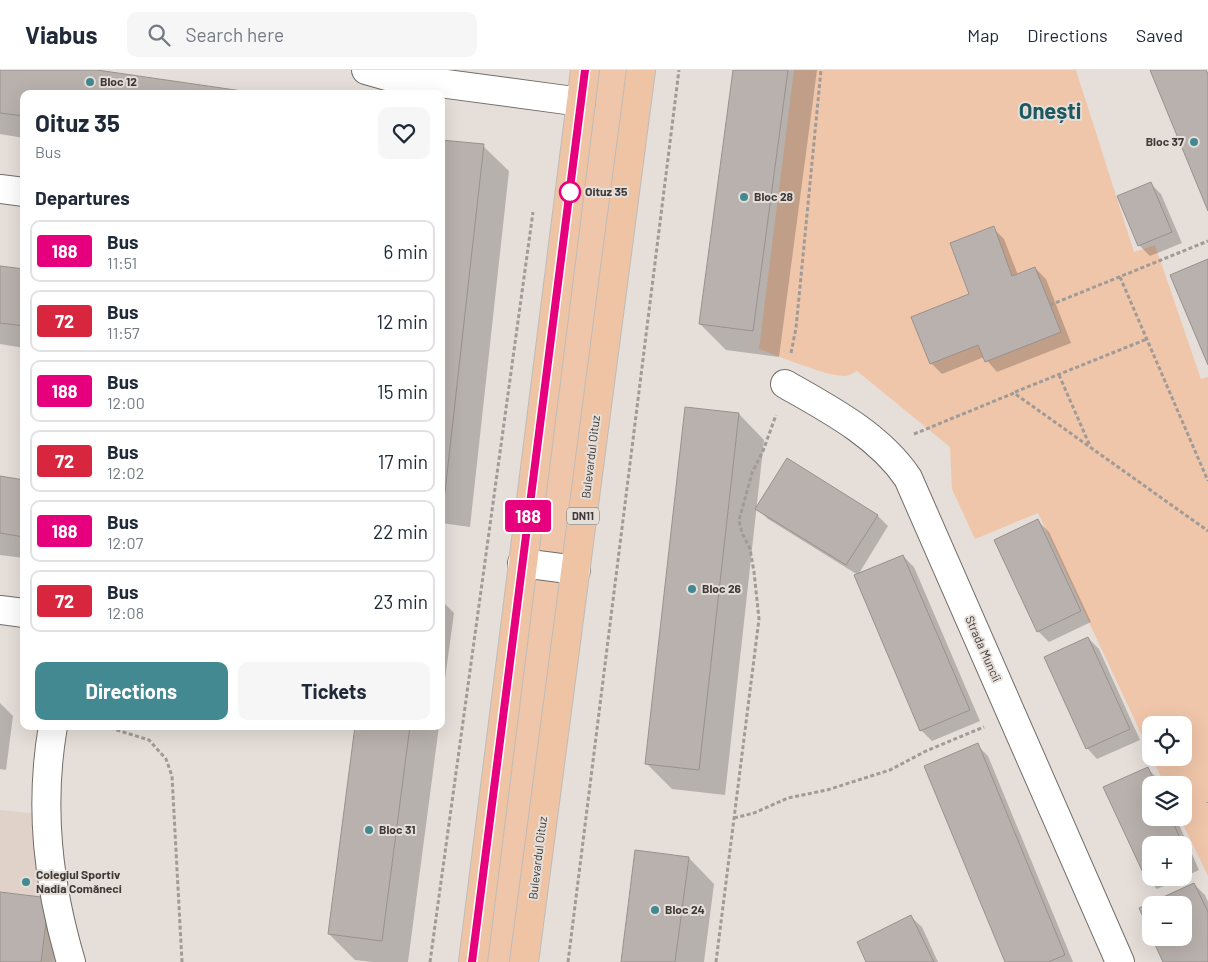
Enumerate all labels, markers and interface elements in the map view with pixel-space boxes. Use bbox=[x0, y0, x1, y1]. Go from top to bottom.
search box bbox=[127, 12, 477, 57]
text: Viabus bbox=[25, 20, 97, 49]
icon: search bbox=[145, 21, 173, 49]
text: Search here bbox=[185, 23, 284, 46]
text: Map bbox=[967, 24, 999, 46]
text: Directions bbox=[1027, 24, 1108, 46]
text: Saved bbox=[1136, 24, 1183, 46]
place label: Bloc 12 bbox=[100, 74, 137, 88]
marker: Bloc 12 bbox=[84, 76, 96, 88]
district label: Onești bbox=[1019, 97, 1081, 123]
button: heart bbox=[378, 107, 430, 159]
text: Oituz 35 bbox=[35, 108, 120, 137]
place label: Bloc 37 bbox=[1146, 134, 1184, 148]
marker: Bloc 37 bbox=[1188, 136, 1200, 148]
text: Bus bbox=[35, 142, 61, 161]
marker: Oituz 35 bbox=[559, 181, 581, 203]
place label: Oituz 35 bbox=[585, 184, 628, 198]
text: Departures bbox=[35, 186, 130, 209]
place label: Bloc 28 bbox=[754, 189, 794, 203]
marker: Bloc 28 bbox=[738, 191, 750, 203]
text: Bus bbox=[107, 230, 139, 253]
text: 188 bbox=[52, 240, 77, 262]
text: 6 min bbox=[384, 240, 428, 263]
text: 11:51 bbox=[107, 253, 137, 272]
text: Bus bbox=[107, 300, 139, 323]
text: 72 bbox=[55, 310, 74, 332]
text: 12 min bbox=[377, 310, 428, 333]
text: 11:57 bbox=[107, 323, 139, 342]
text: Bus bbox=[107, 370, 139, 393]
text: 188 bbox=[52, 380, 77, 402]
text: 15 min bbox=[377, 380, 428, 403]
text: 12:00 bbox=[107, 393, 145, 412]
street label: Bulevardul Oituz bbox=[578, 415, 602, 499]
text: Bus bbox=[107, 440, 139, 463]
text: 72 bbox=[55, 450, 74, 472]
text: 17 min bbox=[378, 450, 428, 473]
text: 12:02 bbox=[107, 463, 144, 482]
line badge: 188 bbox=[499, 500, 557, 532]
text: 188 bbox=[515, 505, 541, 527]
road number: DN11 bbox=[567, 508, 599, 524]
text: Bus bbox=[107, 510, 139, 533]
text: 188 bbox=[52, 520, 77, 542]
text: 22 min bbox=[373, 520, 428, 543]
text: 12:07 bbox=[107, 533, 143, 552]
text: Bus bbox=[107, 580, 139, 603]
place label: Bloc 26 bbox=[702, 581, 742, 595]
marker: Bloc 26 bbox=[686, 583, 698, 595]
text: 72 bbox=[55, 590, 74, 612]
text: 23 min bbox=[374, 590, 428, 613]
text: 12:08 bbox=[107, 603, 144, 622]
street label: Strada Muncii bbox=[963, 613, 1005, 684]
button: Directions bbox=[35, 662, 228, 720]
button: Tickets bbox=[238, 662, 430, 720]
map controls bbox=[1142, 716, 1192, 946]
button: locate bbox=[1142, 716, 1192, 766]
button: layers bbox=[1142, 776, 1192, 826]
street label: Bulevardul Oituz bbox=[525, 816, 549, 900]
place label: Bloc 31 bbox=[379, 822, 416, 836]
marker: Bloc 31 bbox=[363, 824, 375, 836]
button: + bbox=[1142, 836, 1192, 886]
place label: Colegiul Sportiv Nadia Comăneci bbox=[36, 867, 122, 895]
marker: Colegiul Sportiv Nadia Comăneci bbox=[20, 876, 32, 888]
button: − bbox=[1142, 896, 1192, 946]
place label: Bloc 24 bbox=[665, 902, 705, 916]
marker: Bloc 24 bbox=[649, 904, 661, 916]

